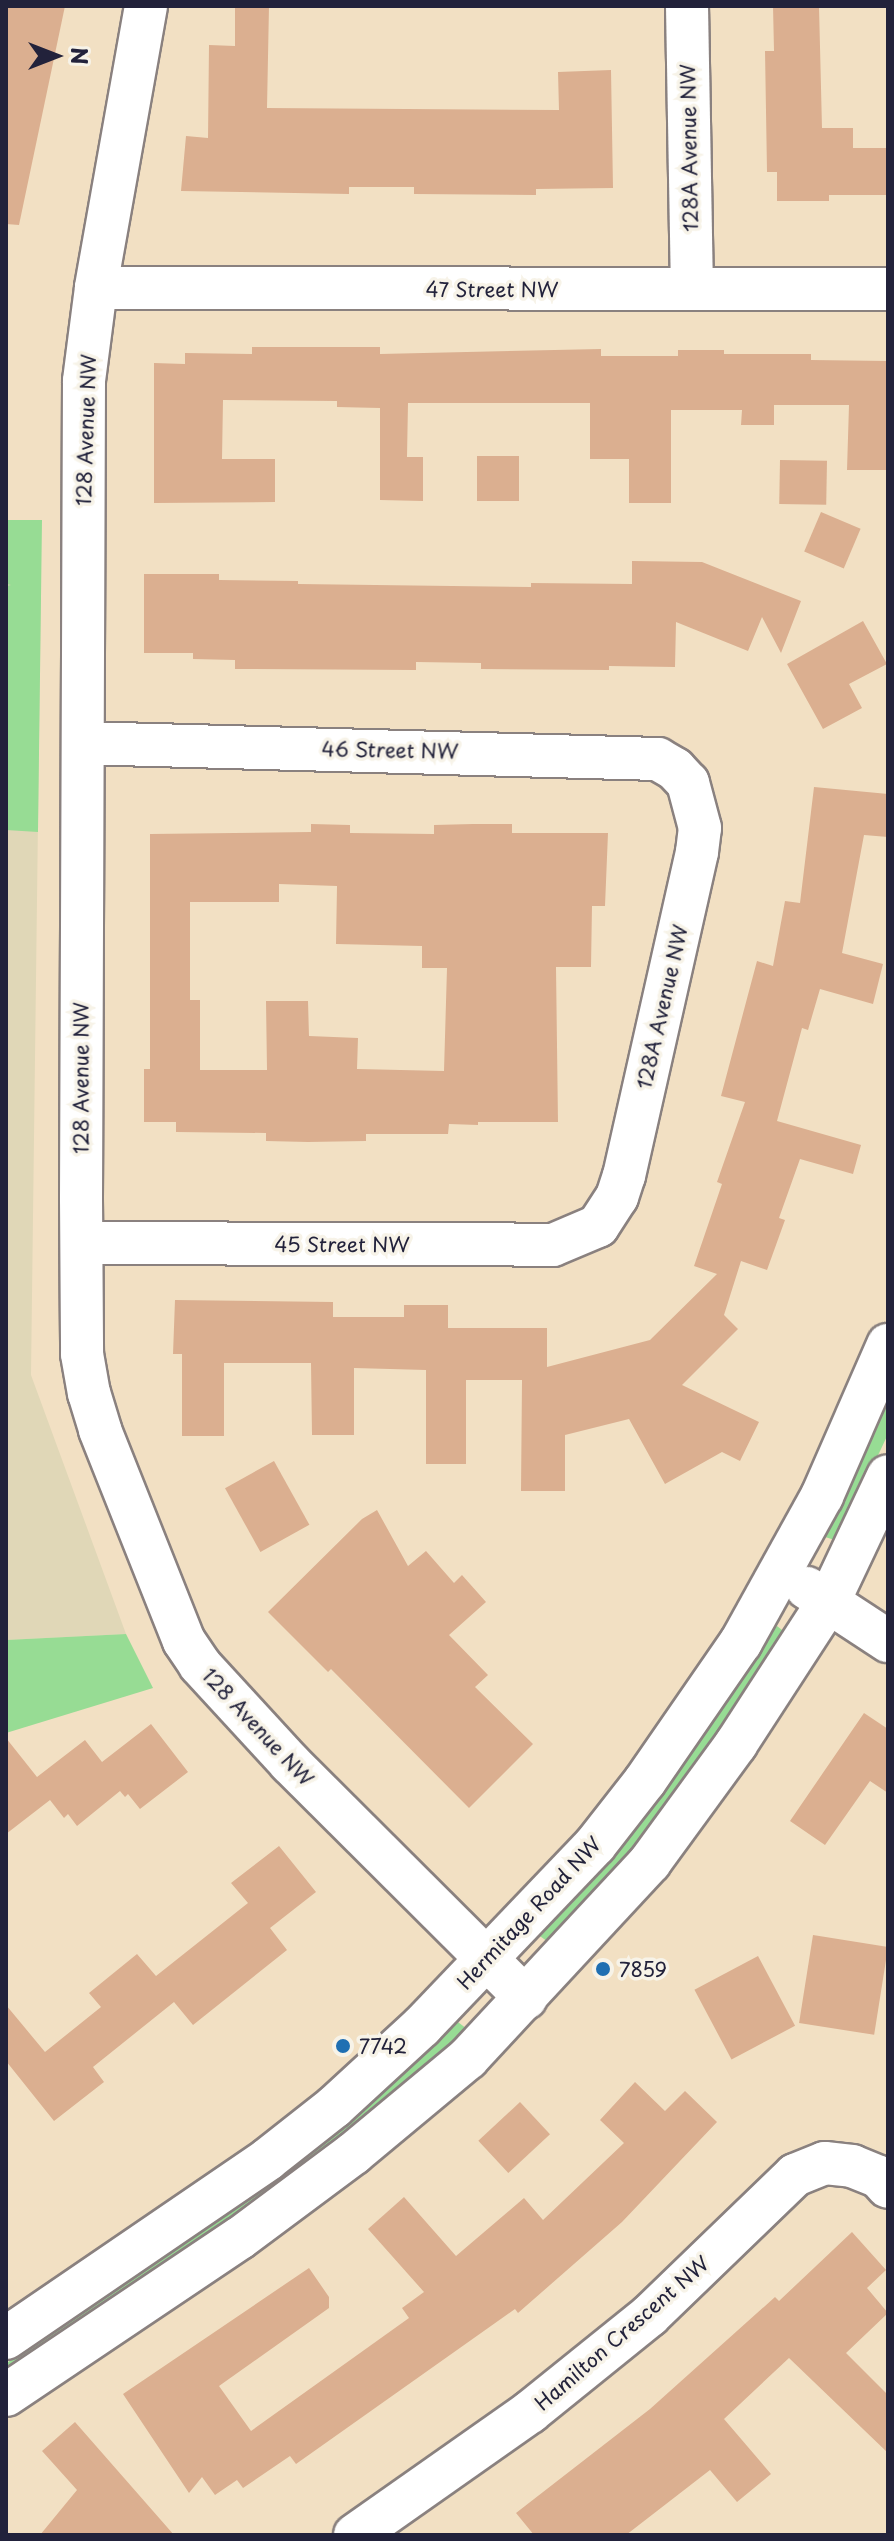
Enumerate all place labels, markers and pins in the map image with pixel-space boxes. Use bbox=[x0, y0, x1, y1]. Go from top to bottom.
place label: 7859 bbox=[619, 1957, 667, 1981]
marker: 7859 bbox=[594, 1960, 612, 1978]
place label: 7742 bbox=[359, 2034, 407, 2058]
marker: 7742 bbox=[334, 2037, 352, 2055]

